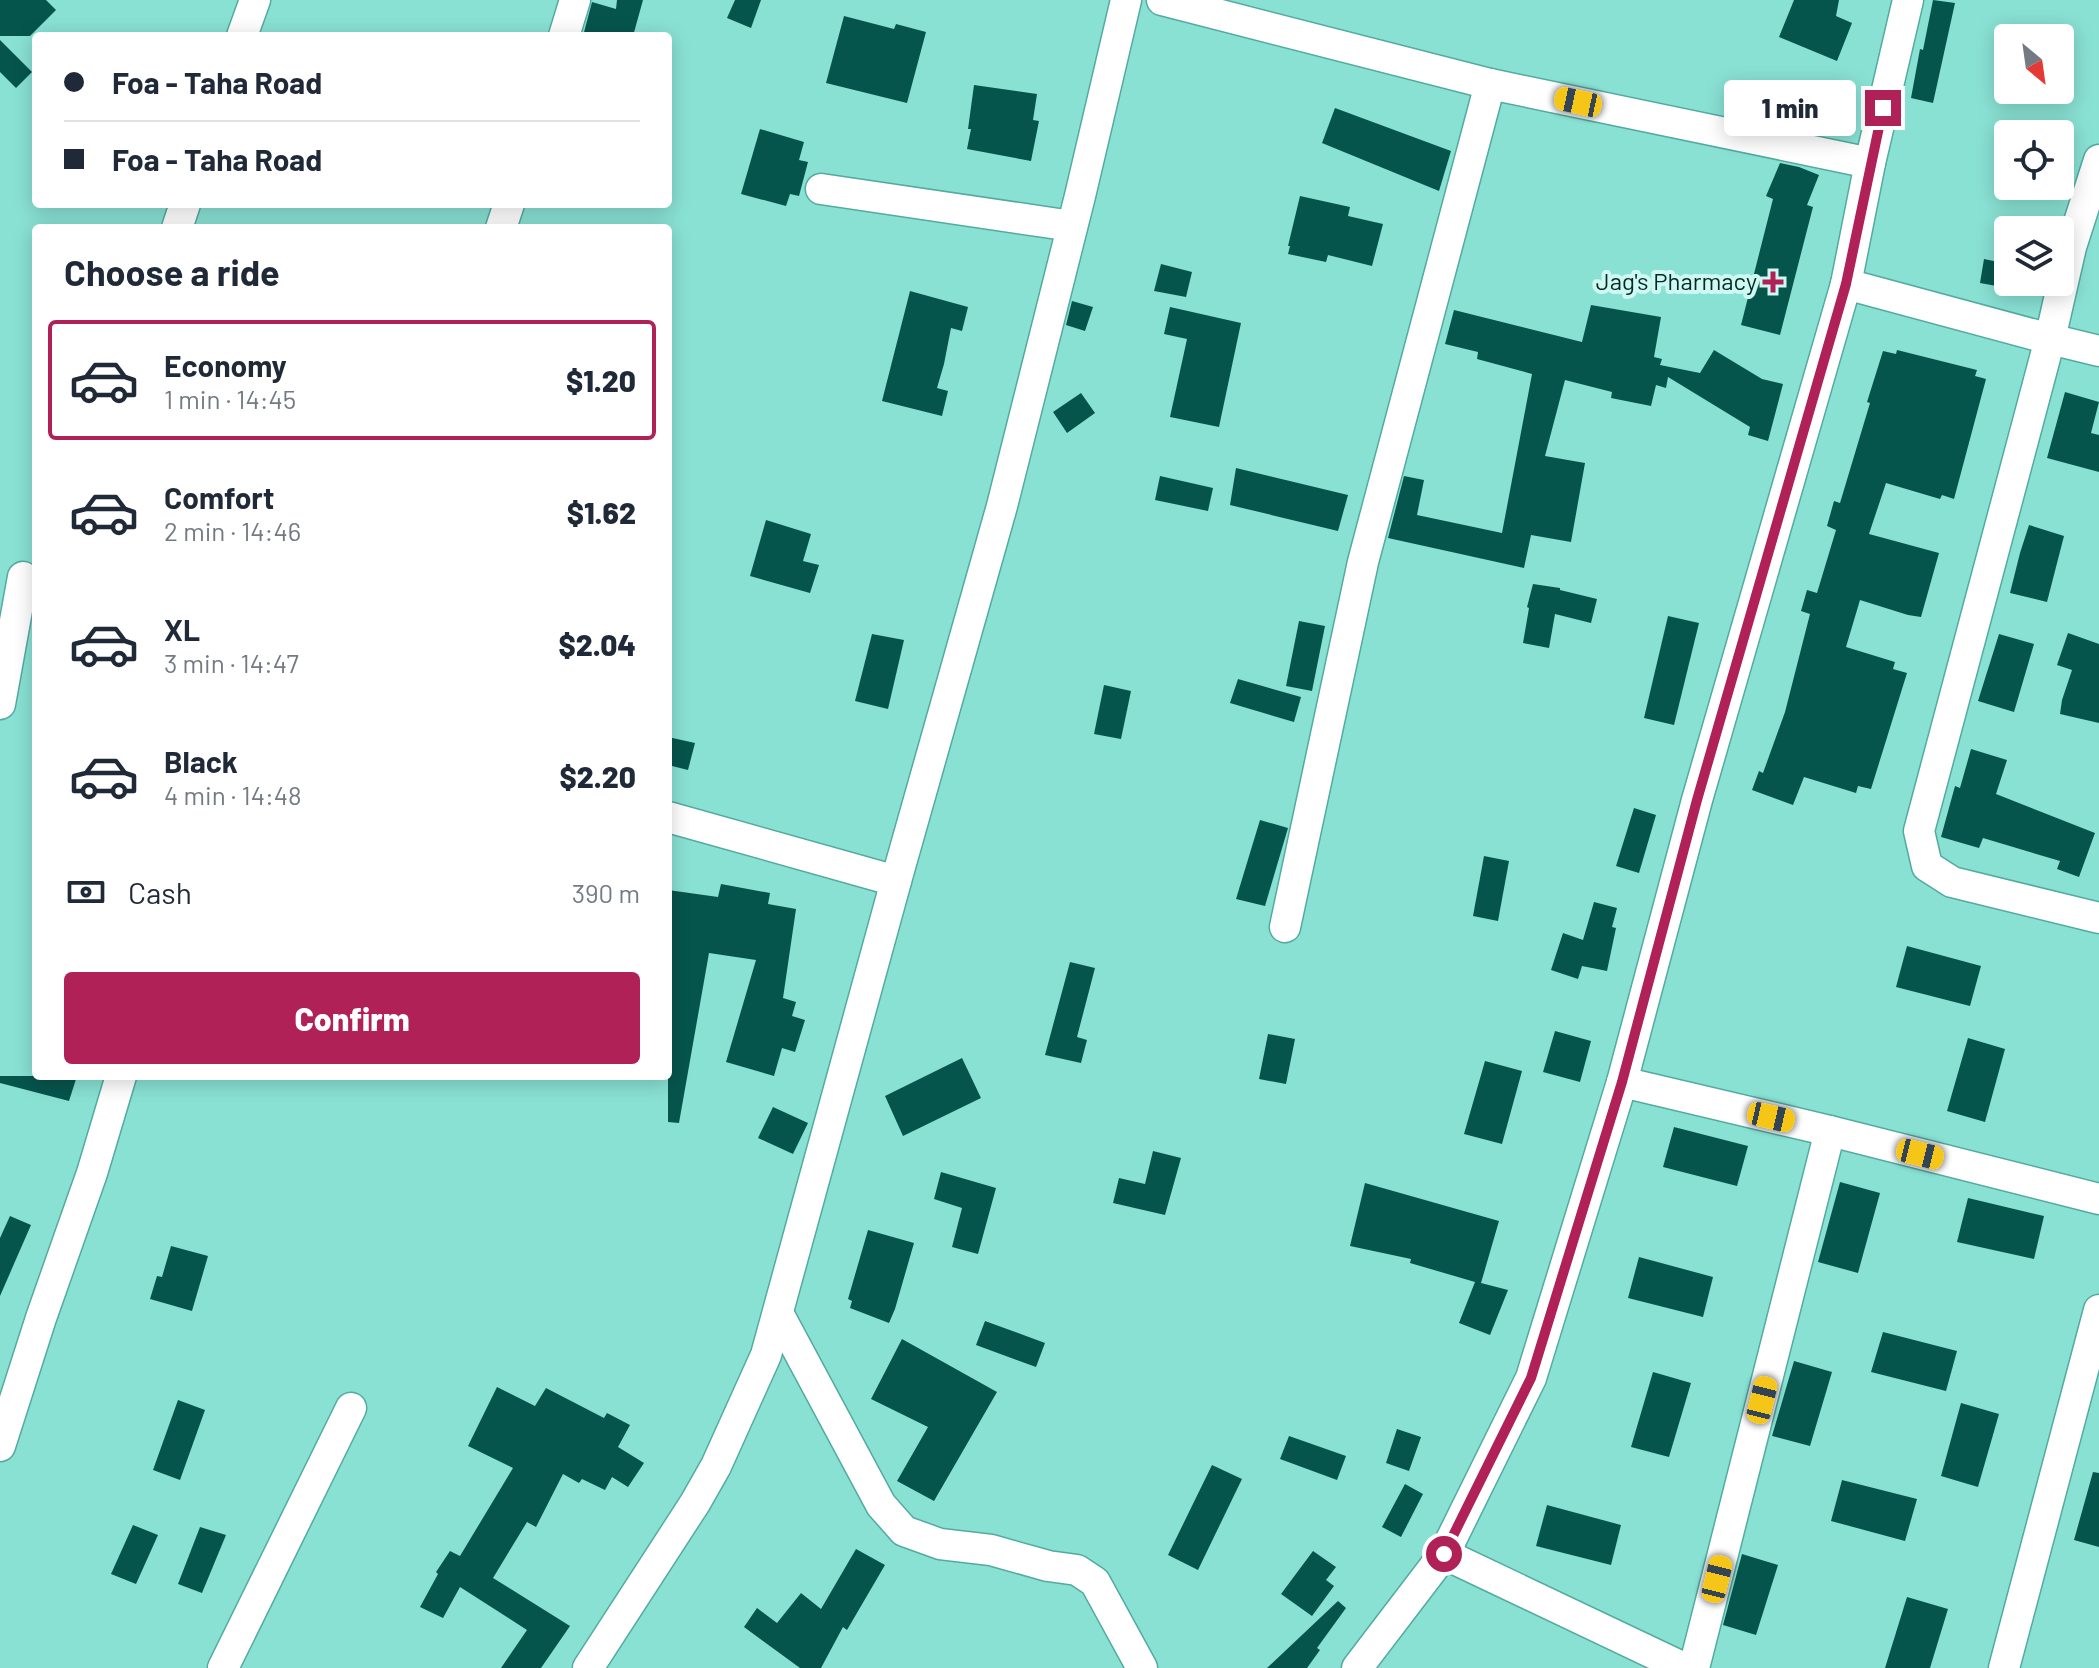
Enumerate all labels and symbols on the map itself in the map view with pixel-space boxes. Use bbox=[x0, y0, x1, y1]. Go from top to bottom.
north arrow bbox=[1994, 24, 2074, 104]
callout: 1 min bbox=[1723, 80, 1855, 136]
car bbox=[1552, 85, 1604, 119]
route end bbox=[1865, 90, 1901, 126]
place label: Jag's Pharmacy bbox=[1596, 266, 1757, 295]
marker: Jag's Pharmacy bbox=[1764, 273, 1782, 291]
car bbox=[1745, 1100, 1797, 1134]
car bbox=[1894, 1137, 1946, 1171]
car bbox=[1745, 1374, 1779, 1426]
route start bbox=[1426, 1536, 1462, 1572]
car bbox=[1700, 1553, 1734, 1605]

